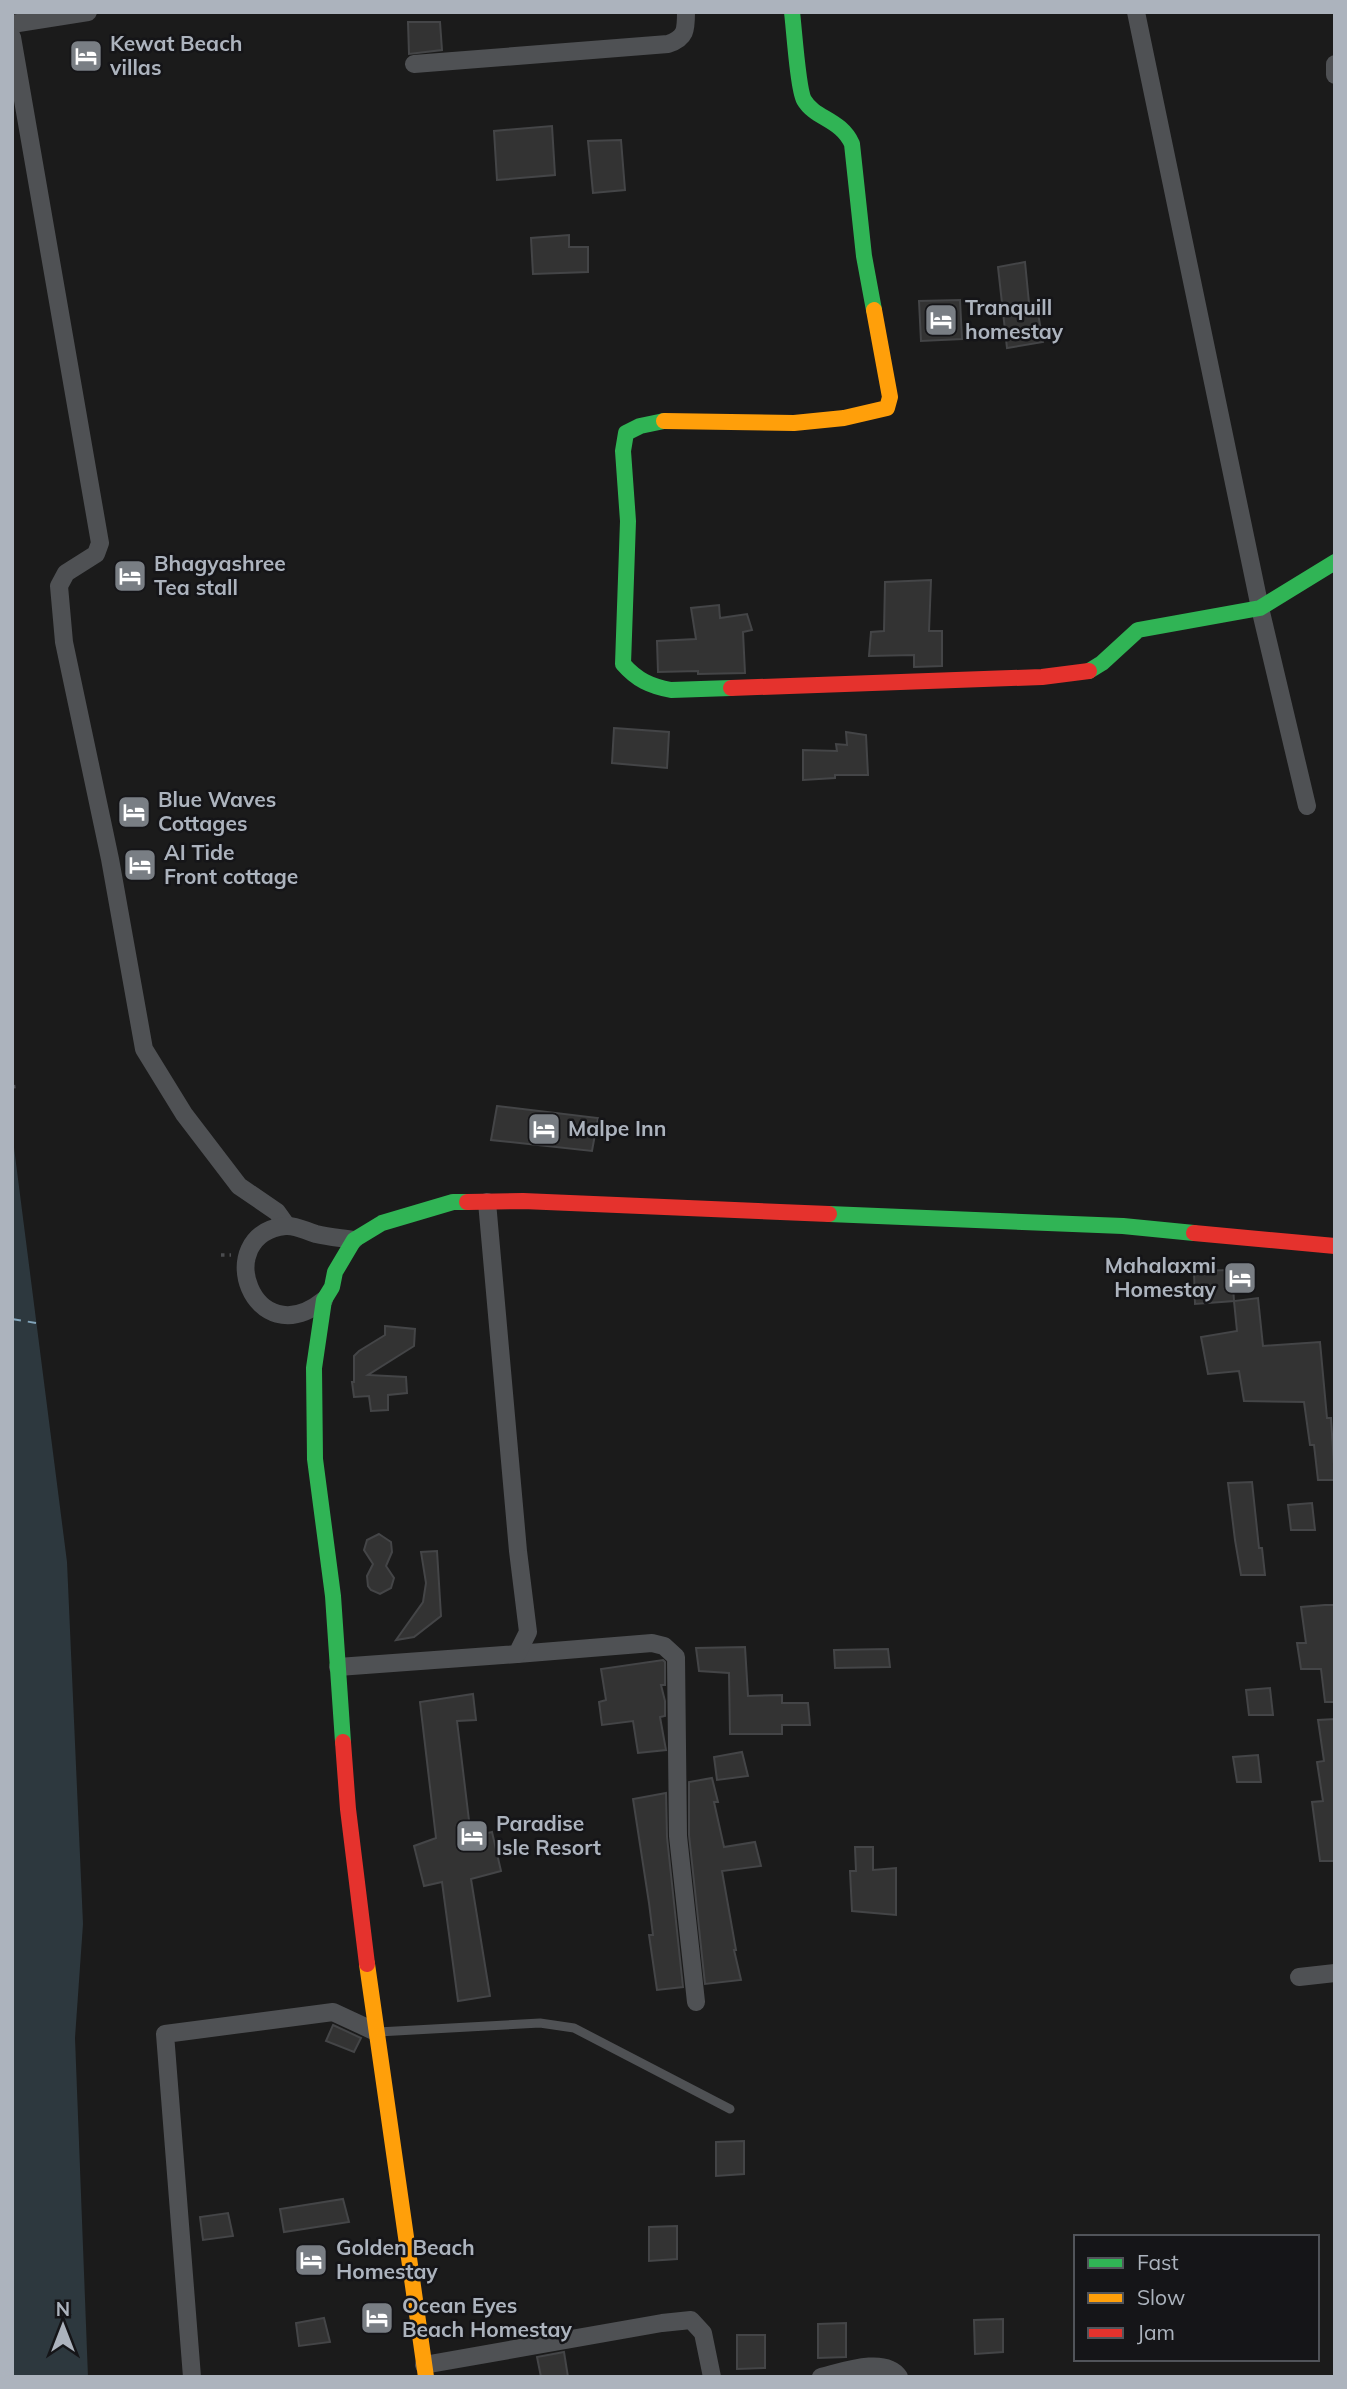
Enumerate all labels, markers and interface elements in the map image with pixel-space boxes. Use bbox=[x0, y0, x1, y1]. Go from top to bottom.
place label: Kewat Beach villas bbox=[109, 30, 242, 80]
hotel icon: Kewat Beach villas bbox=[67, 37, 105, 75]
place label: Tranquill homestay bbox=[965, 294, 1064, 344]
hotel icon: Tranquill homestay bbox=[922, 301, 960, 339]
place label: Bhagyashree Tea stall bbox=[154, 550, 286, 600]
hotel icon: Bhagyashree Tea stall bbox=[111, 557, 149, 595]
place label: Blue Waves Cottages bbox=[158, 786, 276, 836]
hotel icon: Blue Waves Cottages bbox=[115, 793, 153, 831]
place label: AI Tide Front cottage bbox=[164, 839, 298, 889]
hotel icon: AI Tide Front cottage bbox=[121, 846, 159, 884]
hotel icon: Malpe Inn bbox=[525, 1110, 563, 1148]
place label: Malpe Inn bbox=[568, 1115, 666, 1141]
place label: Mahalaxmi Homestay bbox=[1105, 1252, 1217, 1302]
hotel icon: Mahalaxmi Homestay bbox=[1221, 1259, 1259, 1297]
place label: Paradise Isle Resort bbox=[496, 1810, 601, 1860]
hotel icon: Paradise Isle Resort bbox=[453, 1817, 491, 1855]
place label: Golden Beach Homestay bbox=[336, 2234, 475, 2284]
legend bbox=[1074, 2235, 1319, 2361]
hotel icon: Golden Beach Homestay bbox=[292, 2241, 330, 2279]
text: Fast bbox=[1137, 2249, 1179, 2275]
text: Slow bbox=[1137, 2284, 1185, 2310]
north arrow bbox=[28, 2291, 98, 2361]
place label: Ocean Eyes Beach Homestay bbox=[402, 2292, 572, 2342]
text: N bbox=[56, 2297, 70, 2321]
hotel icon: Ocean Eyes Beach Homestay bbox=[358, 2299, 396, 2337]
text: Jam bbox=[1137, 2319, 1175, 2345]

